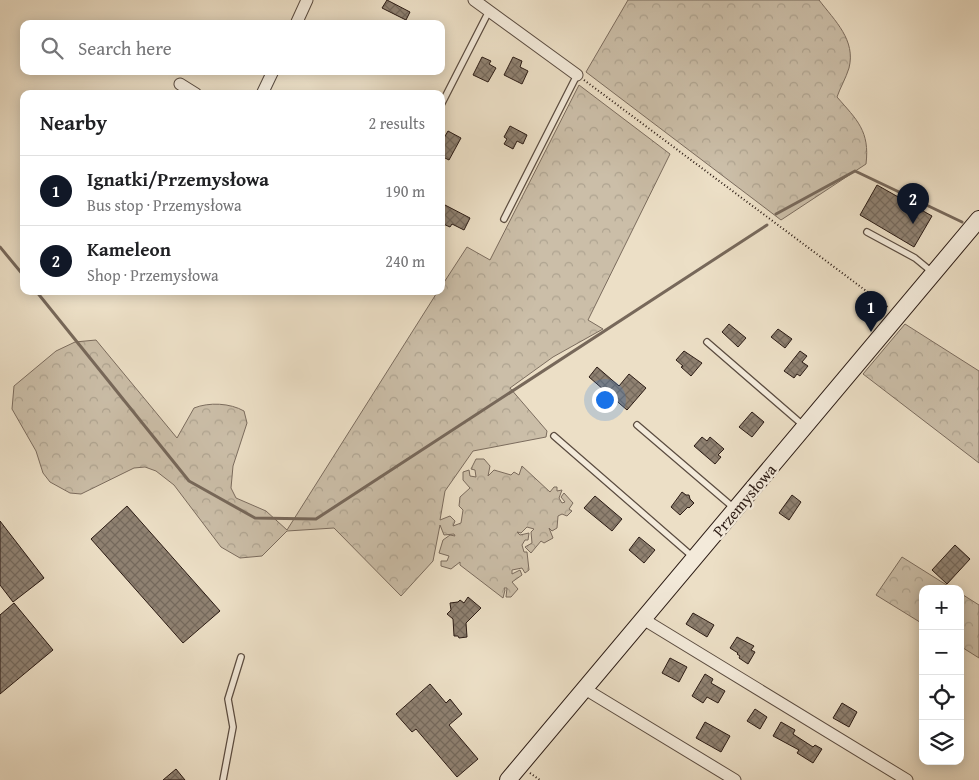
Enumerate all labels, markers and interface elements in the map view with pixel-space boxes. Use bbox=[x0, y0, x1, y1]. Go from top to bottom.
search box bbox=[20, 20, 445, 75]
icon: search bbox=[38, 34, 66, 62]
text: Search here bbox=[78, 34, 172, 62]
text: Nearby bbox=[40, 107, 107, 138]
text: 2 results bbox=[368, 111, 425, 135]
text: Ignatki/Przemysłowa bbox=[87, 165, 269, 193]
text: 1 bbox=[52, 179, 60, 203]
text: 190 m bbox=[385, 179, 425, 203]
pin: 2 bbox=[897, 183, 929, 224]
text: Bus stop · Przemysłowa bbox=[87, 193, 241, 217]
text: Kameleon bbox=[87, 235, 171, 263]
text: 2 bbox=[52, 249, 60, 273]
text: 240 m bbox=[385, 249, 425, 273]
text: Shop · Przemysłowa bbox=[87, 263, 219, 287]
pin: 1 bbox=[855, 291, 887, 332]
your location bbox=[592, 387, 618, 413]
street label: Przemysłowa bbox=[706, 458, 782, 542]
map controls bbox=[919, 585, 964, 765]
button: + bbox=[919, 585, 964, 630]
button: − bbox=[919, 630, 964, 675]
button: locate bbox=[919, 675, 964, 720]
button: layers bbox=[919, 720, 964, 765]

